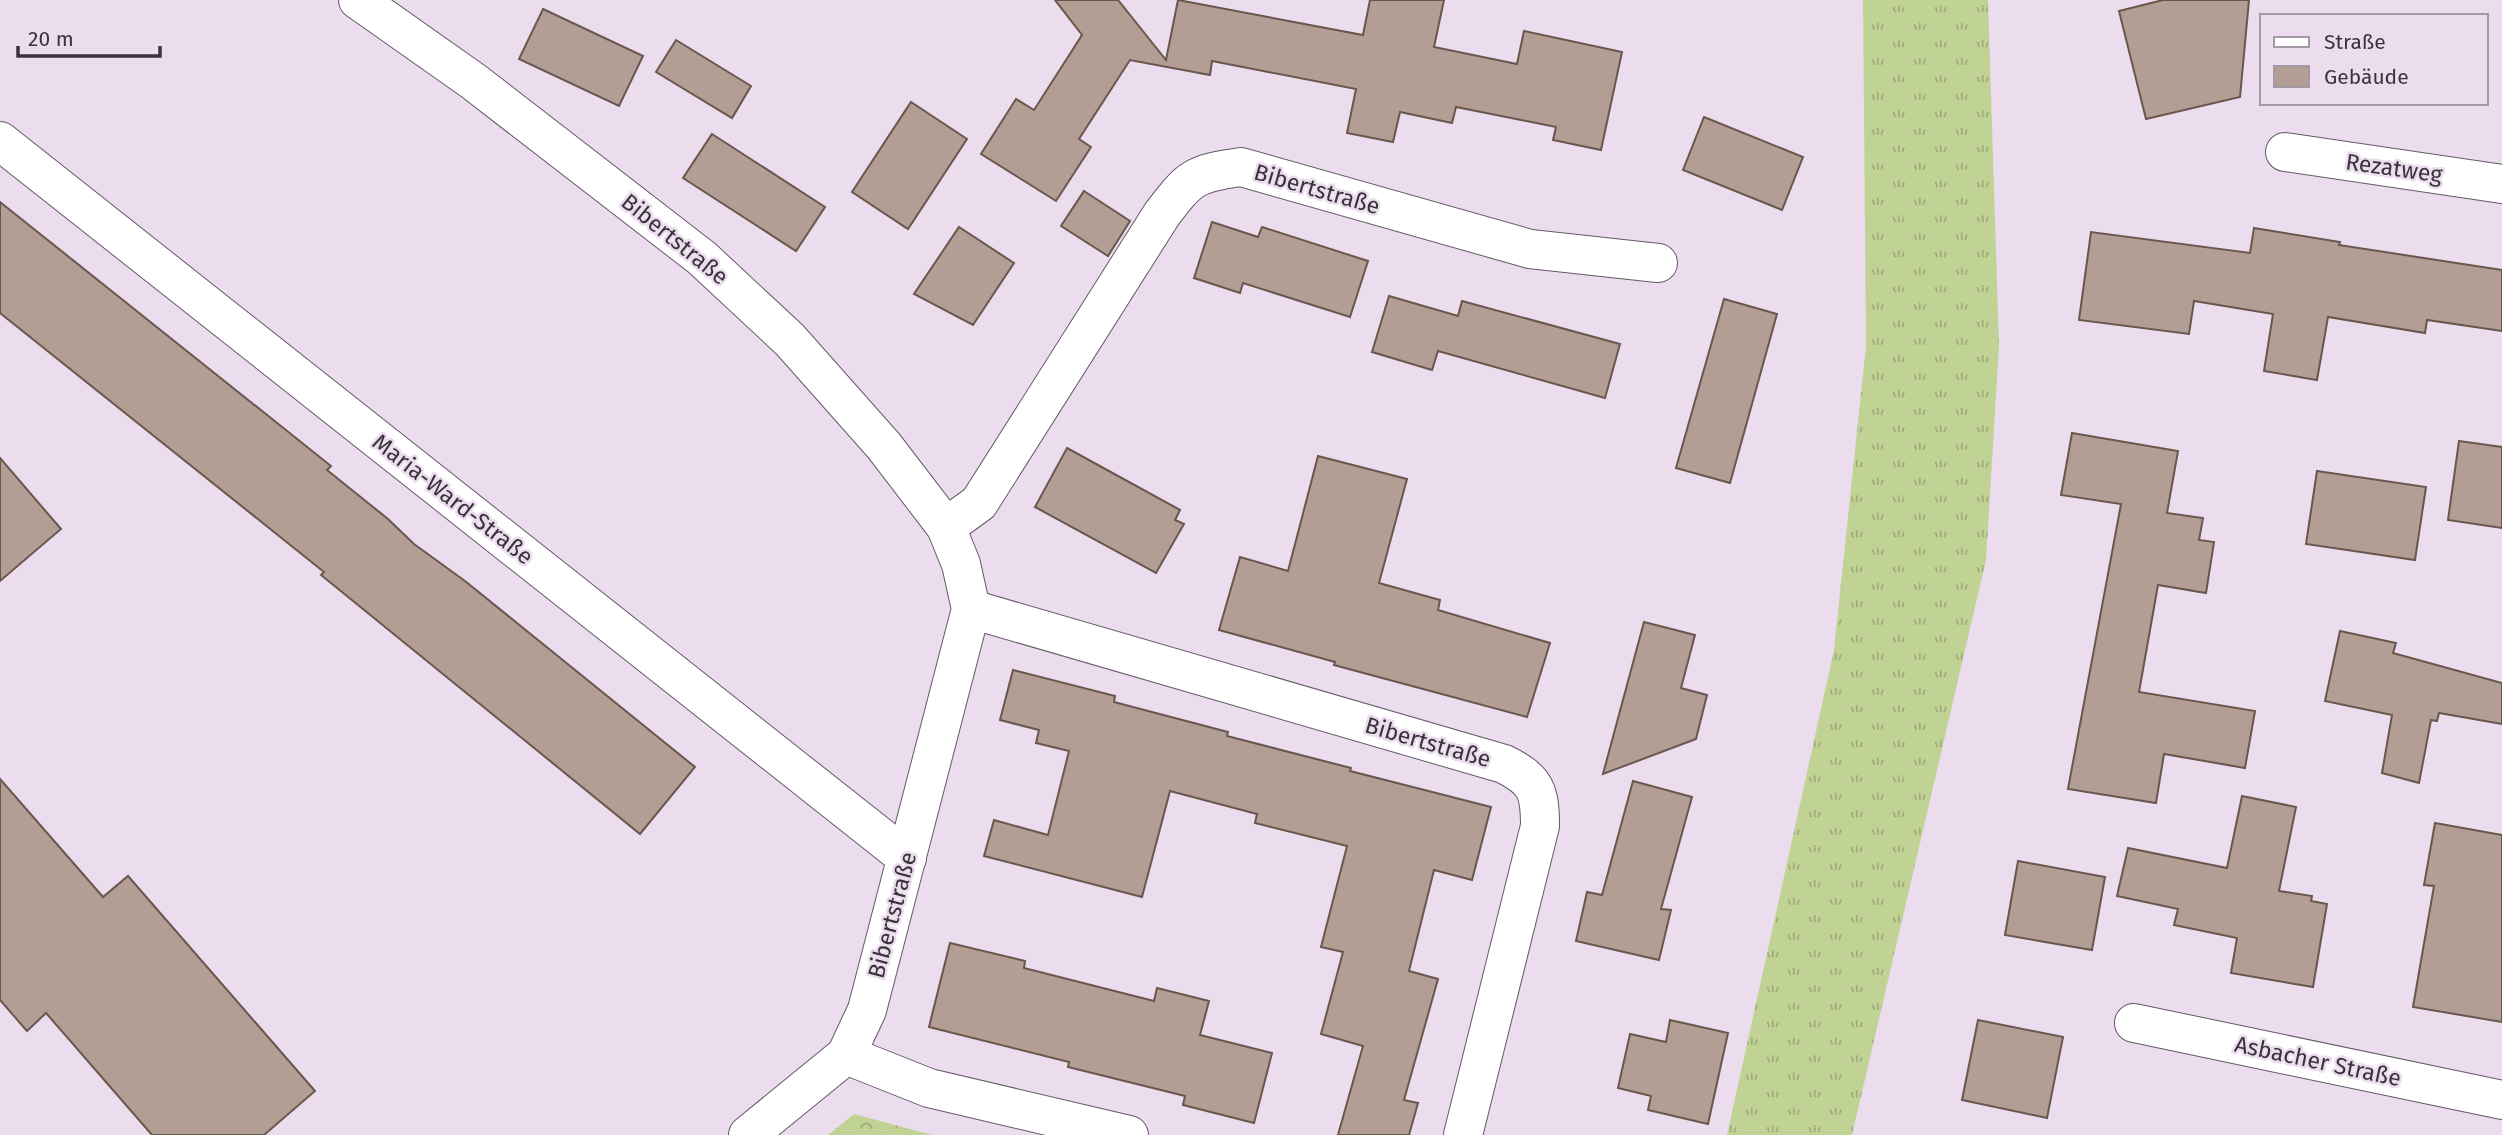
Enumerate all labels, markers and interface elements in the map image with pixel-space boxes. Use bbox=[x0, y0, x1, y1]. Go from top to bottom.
scale bar bbox=[18, 14, 159, 58]
legend bbox=[2260, 14, 2488, 105]
text: 20 m bbox=[28, 26, 74, 52]
text: Straße bbox=[2324, 29, 2386, 55]
text: Gebäude bbox=[2324, 64, 2409, 90]
street label: Rezatweg bbox=[2344, 147, 2444, 189]
street label: Bibertstraße bbox=[1251, 158, 1383, 220]
street label: Bibertstraße bbox=[616, 187, 734, 291]
street label: Maria-Ward-Straße bbox=[367, 428, 539, 570]
street label: Bibertstraße bbox=[1362, 711, 1494, 773]
street label: Bibertstraße bbox=[862, 849, 922, 981]
street label: Asbacher Straße bbox=[2232, 1030, 2404, 1092]

